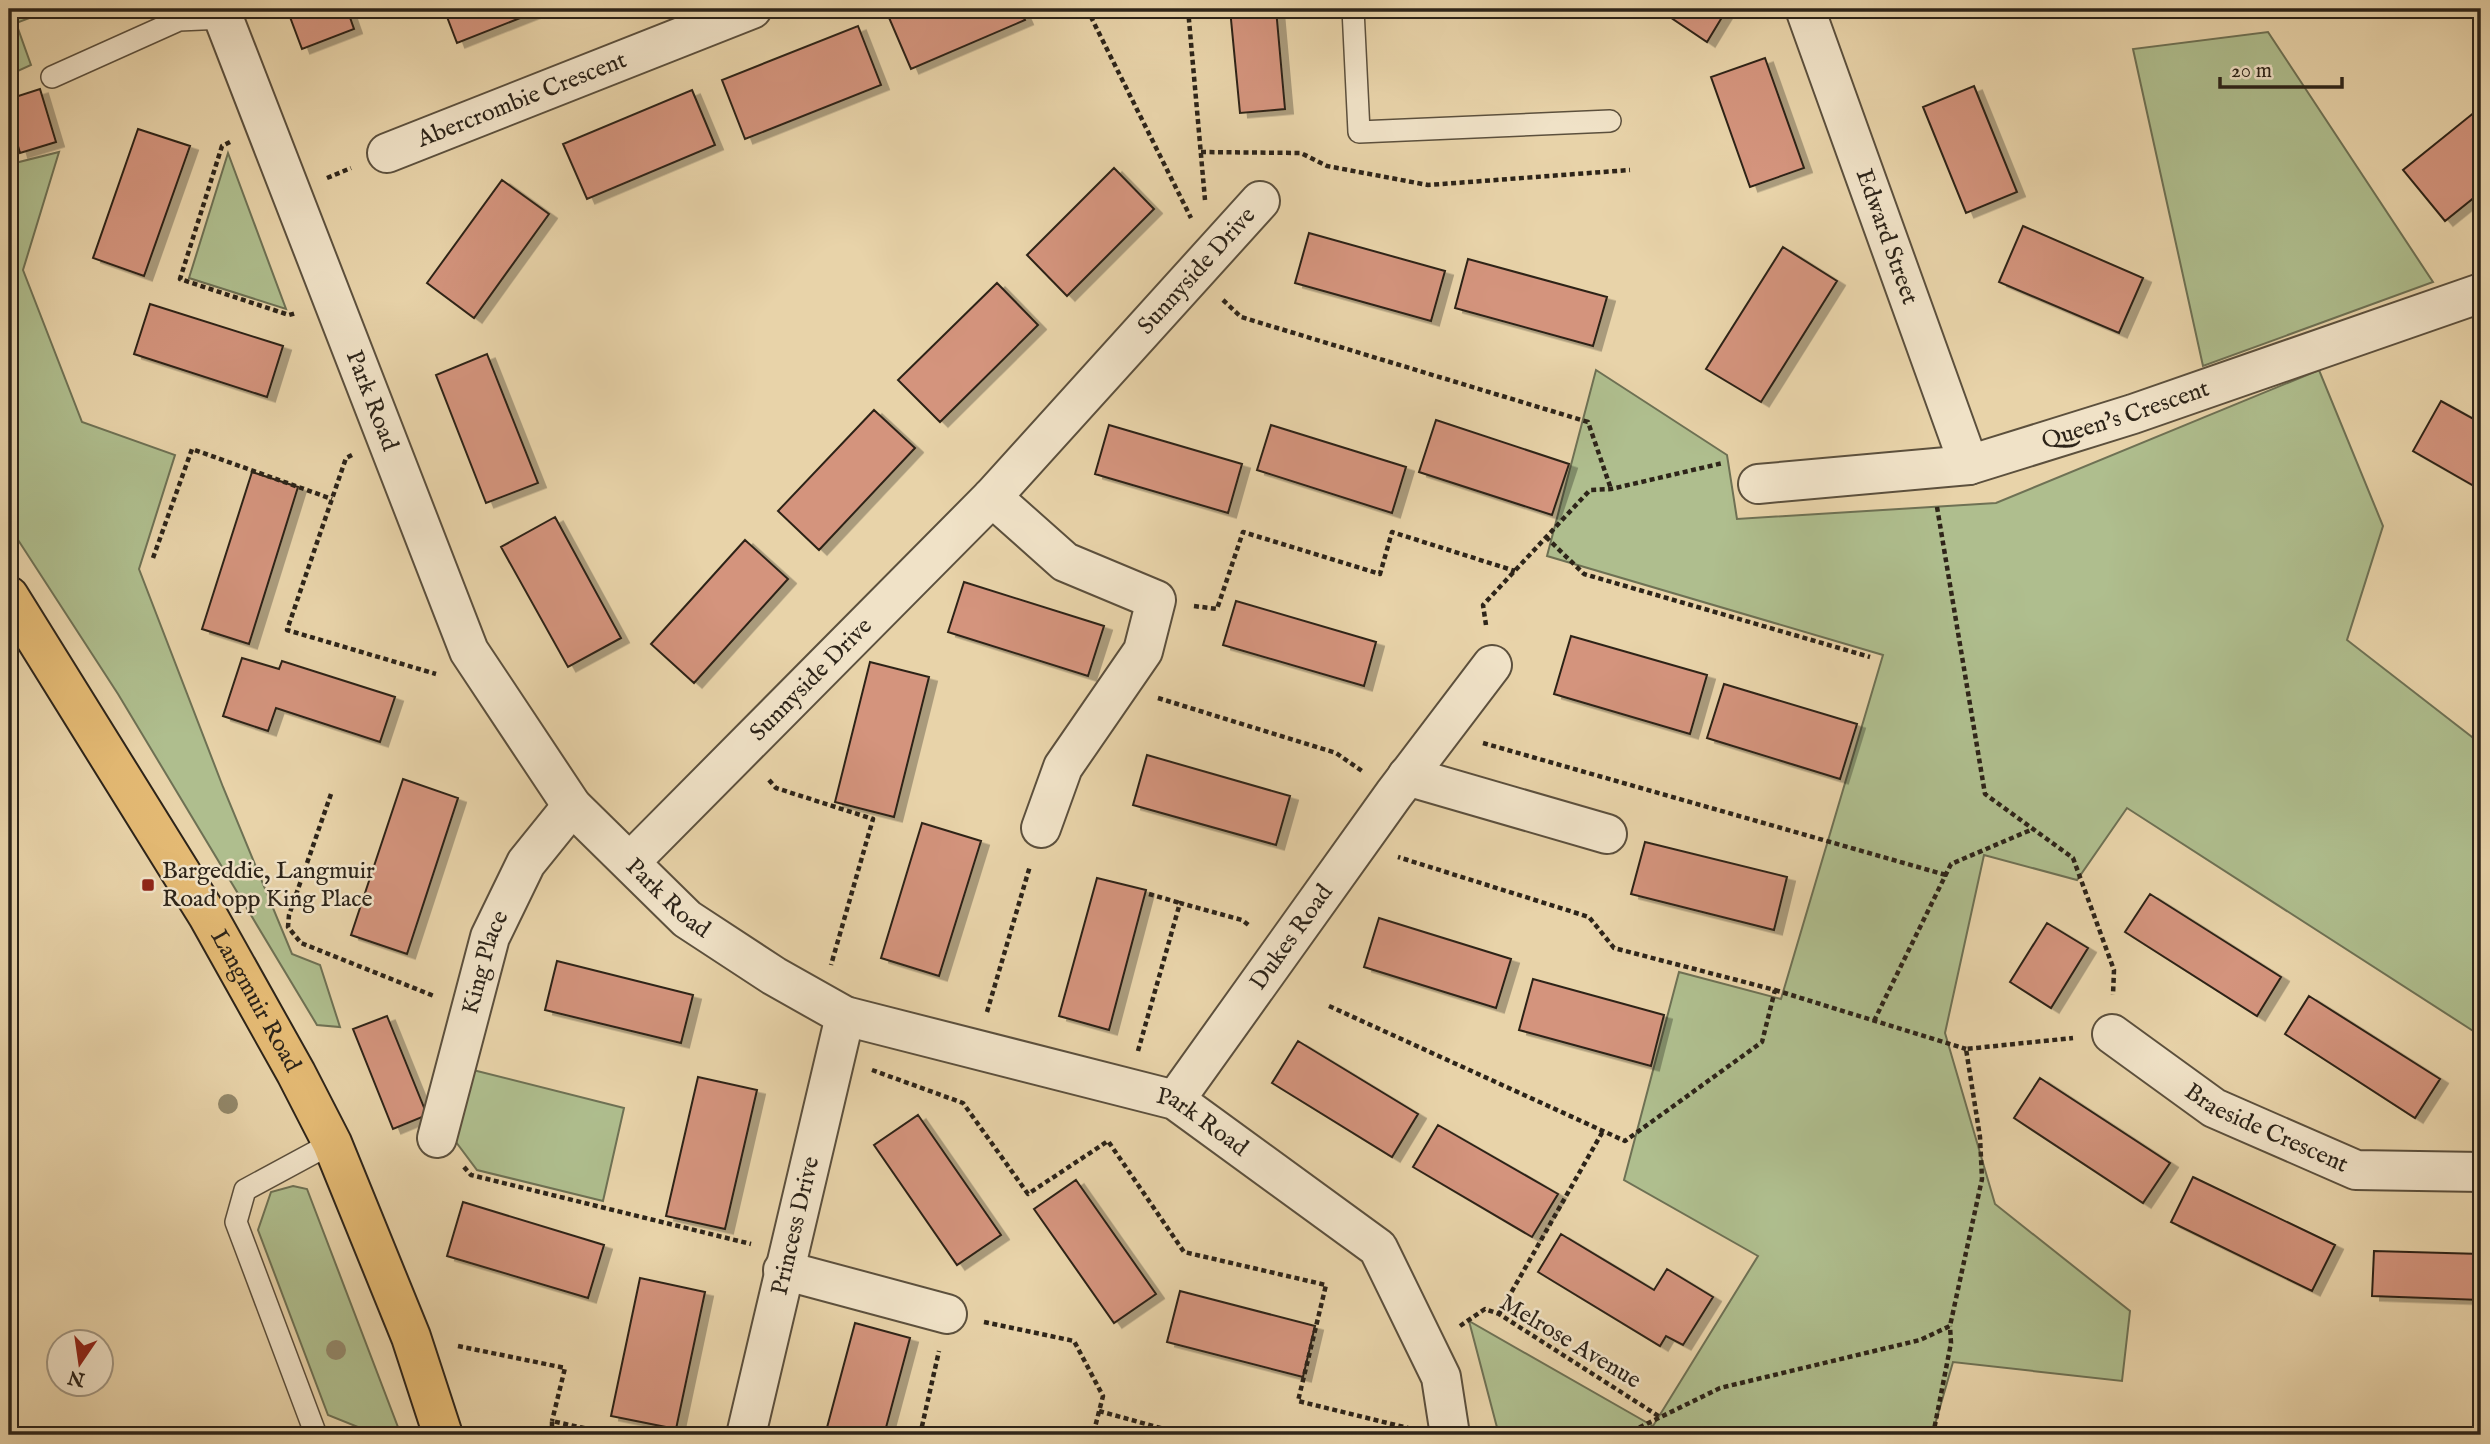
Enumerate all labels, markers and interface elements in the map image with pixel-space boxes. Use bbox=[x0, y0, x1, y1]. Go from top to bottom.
street label: Abercrombie Crescent bbox=[412, 45, 631, 155]
scale bar bbox=[2220, 46, 2343, 90]
text: 20 m bbox=[2231, 58, 2272, 85]
street label: Edward Street bbox=[1848, 165, 1925, 309]
street label: Sunnyside Drive bbox=[1131, 201, 1262, 341]
street label: Park Road bbox=[338, 346, 405, 455]
street label: Queen's Crescent bbox=[2038, 373, 2213, 457]
street label: Sunnyside Drive bbox=[743, 611, 879, 748]
street label: Park Road bbox=[619, 852, 716, 946]
place label: Bargeddie, Langmuir Road opp King Place bbox=[162, 856, 375, 915]
marker: Bargeddie, Langmuir Road opp King Place bbox=[140, 877, 156, 893]
street label: Dukes Road bbox=[1243, 878, 1340, 997]
street label: King Place bbox=[455, 905, 516, 1018]
street label: Langmuir Road bbox=[203, 924, 308, 1078]
street label: Braeside Crescent bbox=[2178, 1076, 2353, 1180]
street label: Park Road bbox=[1153, 1080, 1254, 1164]
street label: Princess Drive bbox=[764, 1153, 827, 1298]
street label: Melrose Avenue bbox=[1494, 1288, 1646, 1396]
north arrow bbox=[46, 1328, 116, 1398]
text: N bbox=[65, 1364, 88, 1391]

